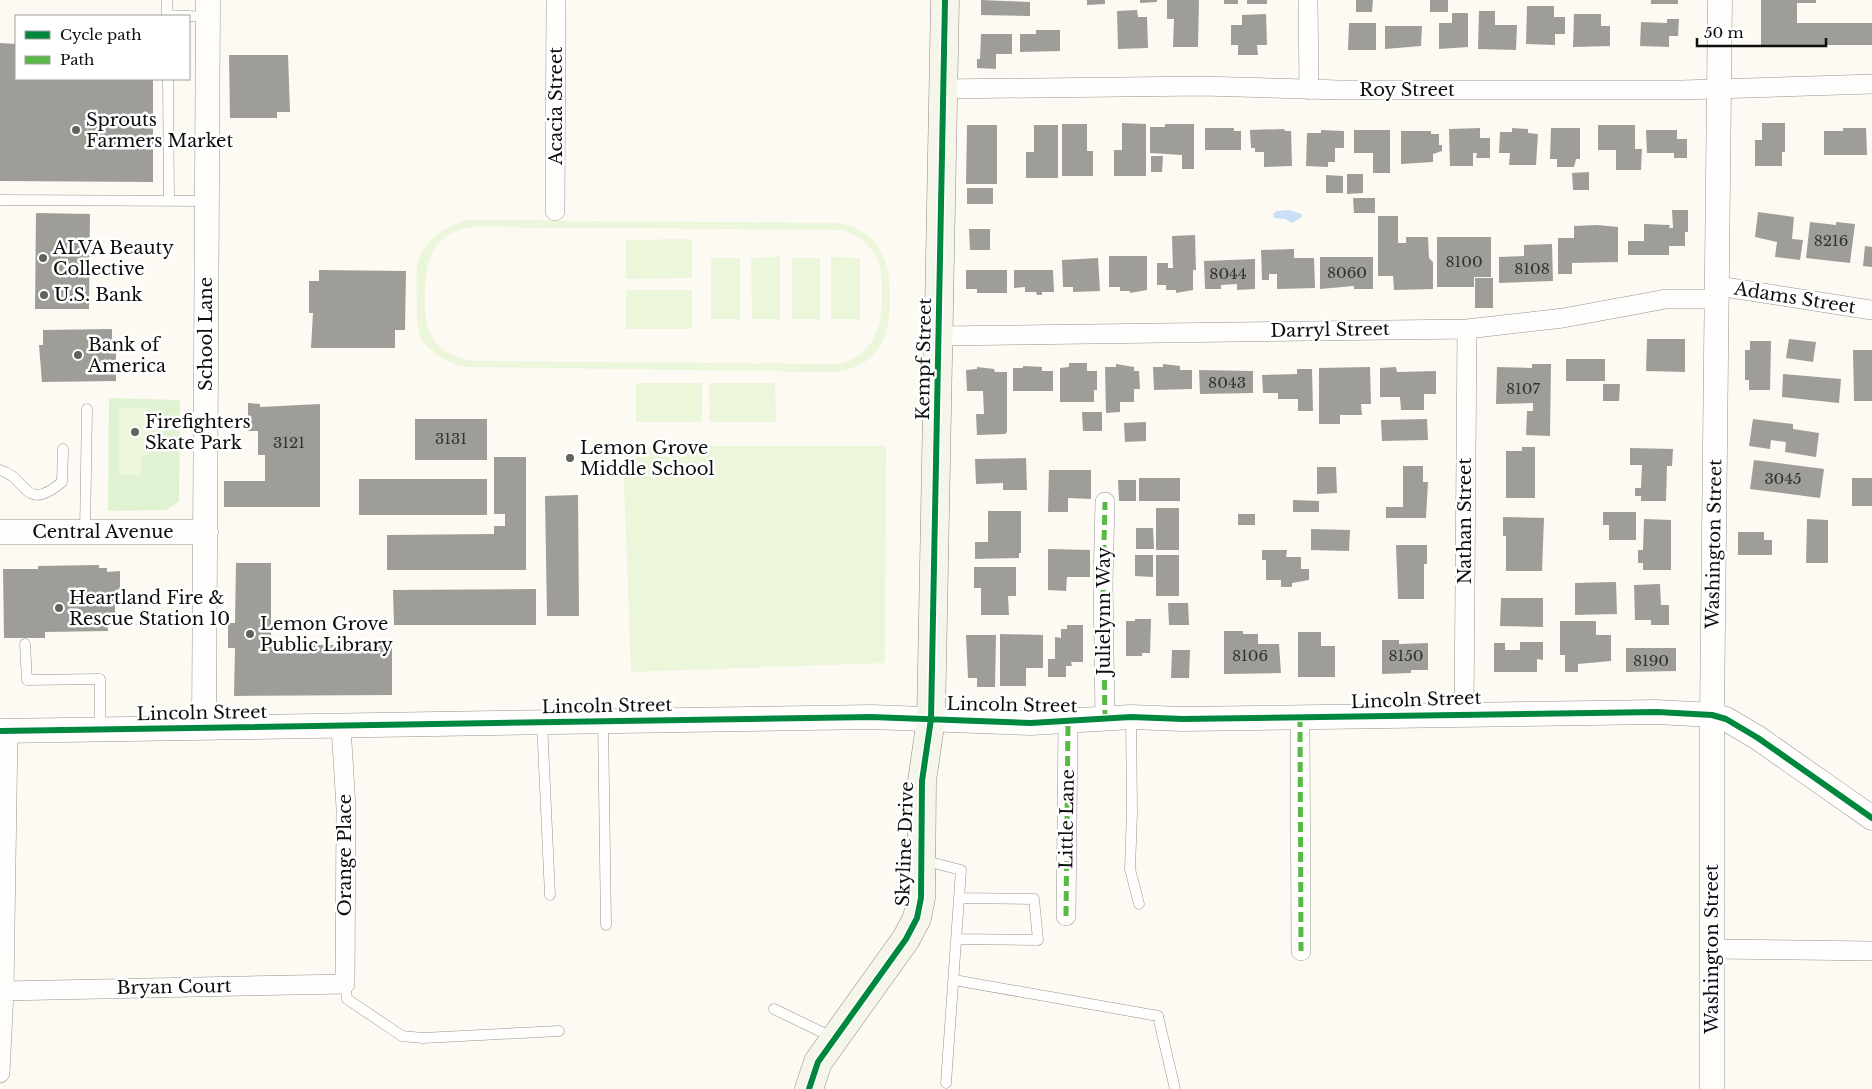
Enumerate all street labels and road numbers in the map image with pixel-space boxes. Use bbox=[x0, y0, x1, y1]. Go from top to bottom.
street label: Acacia Street bbox=[545, 47, 567, 166]
street label: Roy Street bbox=[1359, 79, 1455, 101]
street label: School Lane bbox=[195, 277, 217, 391]
street label: Adams Street bbox=[1732, 277, 1857, 318]
street label: Kempf Street bbox=[912, 298, 936, 420]
street label: Darryl Street bbox=[1270, 318, 1390, 342]
street label: Nathan Street bbox=[1454, 458, 1476, 584]
street label: Washington Street bbox=[1702, 459, 1726, 630]
street label: Central Avenue bbox=[32, 521, 174, 543]
street label: Julielynn Way bbox=[1093, 546, 1115, 677]
street label: Lincoln Street bbox=[1350, 687, 1482, 713]
street label: Lincoln Street bbox=[947, 693, 1078, 717]
street label: Lincoln Street bbox=[542, 694, 673, 718]
street label: Lincoln Street bbox=[137, 701, 268, 725]
street label: Little Lane bbox=[1055, 769, 1079, 869]
street label: Skyline Drive bbox=[892, 781, 918, 907]
street label: Orange Place bbox=[334, 794, 356, 916]
street label: Washington Street bbox=[1701, 864, 1723, 1035]
street label: Bryan Court bbox=[116, 975, 232, 999]

